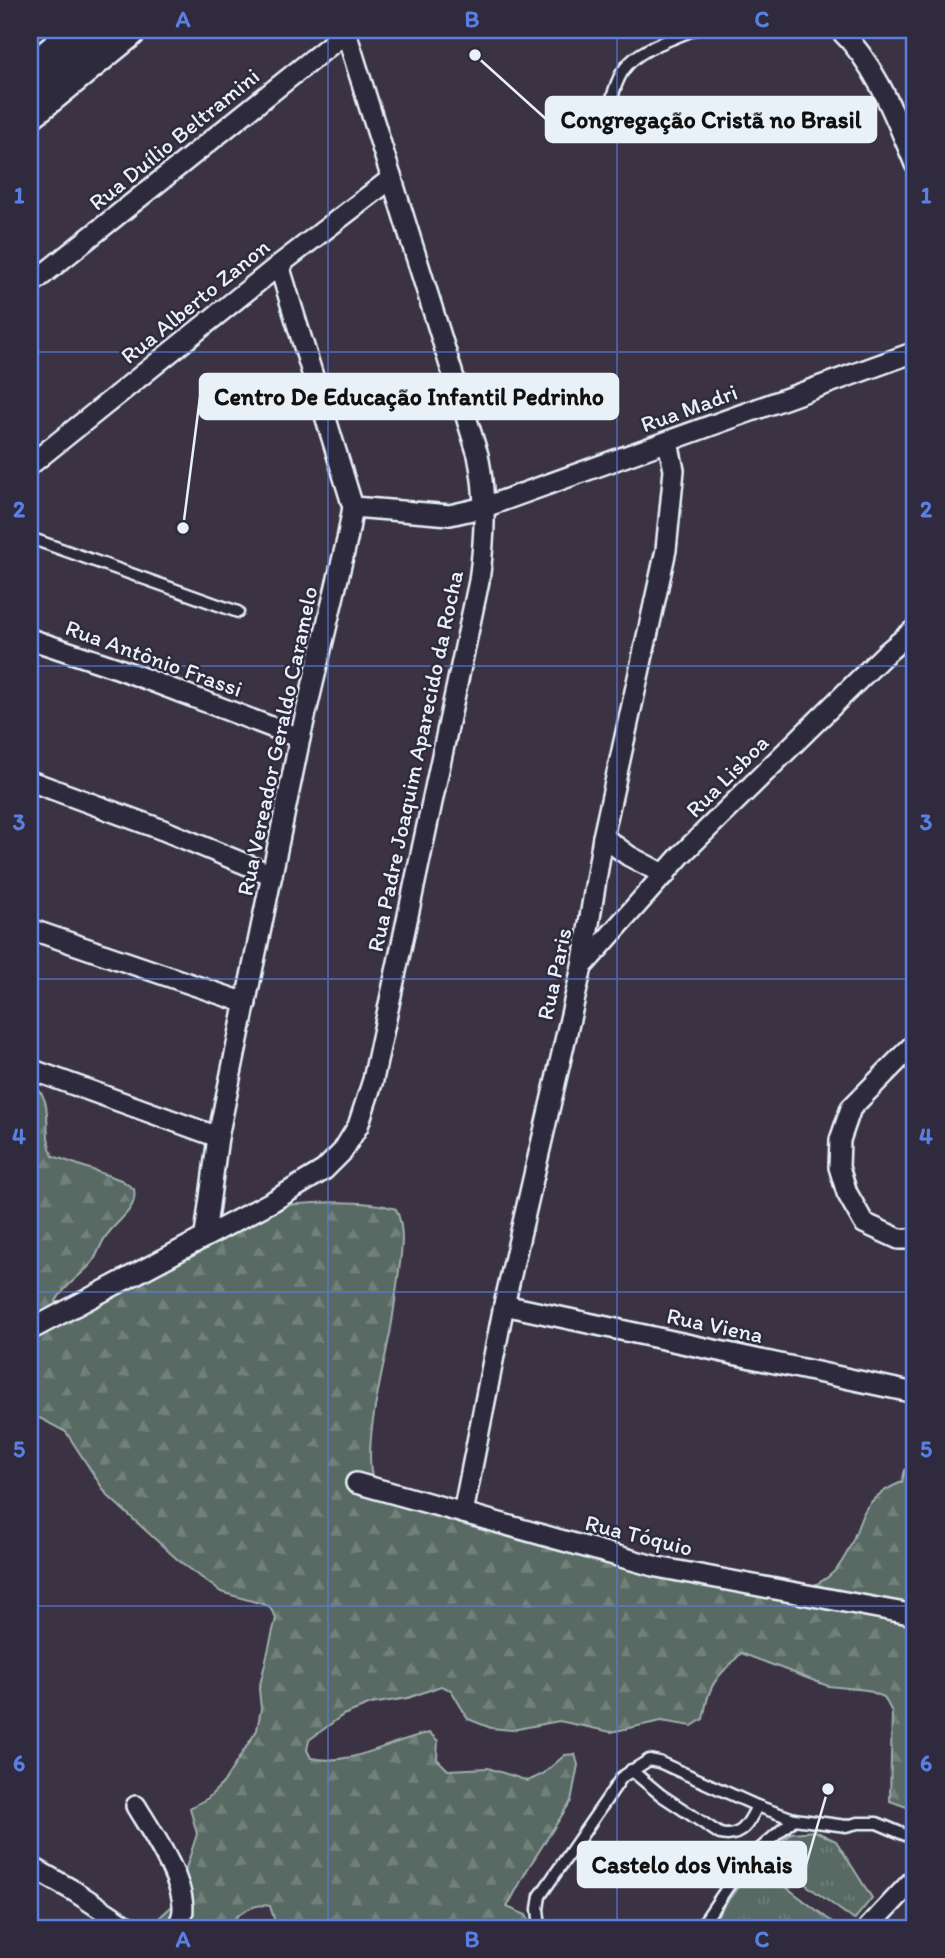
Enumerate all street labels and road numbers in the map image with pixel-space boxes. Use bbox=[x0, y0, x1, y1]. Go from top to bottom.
street label: Rua Duílio Beltramini bbox=[83, 62, 265, 216]
street label: Rua Alberto Zanon bbox=[115, 232, 275, 370]
street label: Rua Madri bbox=[637, 378, 741, 438]
street label: Rua Padre Joaquim Aparecido da Rocha bbox=[361, 568, 469, 954]
street label: Rua Vereador Geraldo Caramelo bbox=[230, 584, 324, 898]
street label: Rua Antônio Frassi bbox=[62, 613, 246, 703]
street label: Rua Lisboa bbox=[680, 729, 774, 823]
street label: Rua Paris bbox=[531, 925, 577, 1023]
street label: Rua Viena bbox=[664, 1301, 766, 1349]
street label: Rua Tóquio bbox=[582, 1508, 696, 1562]

